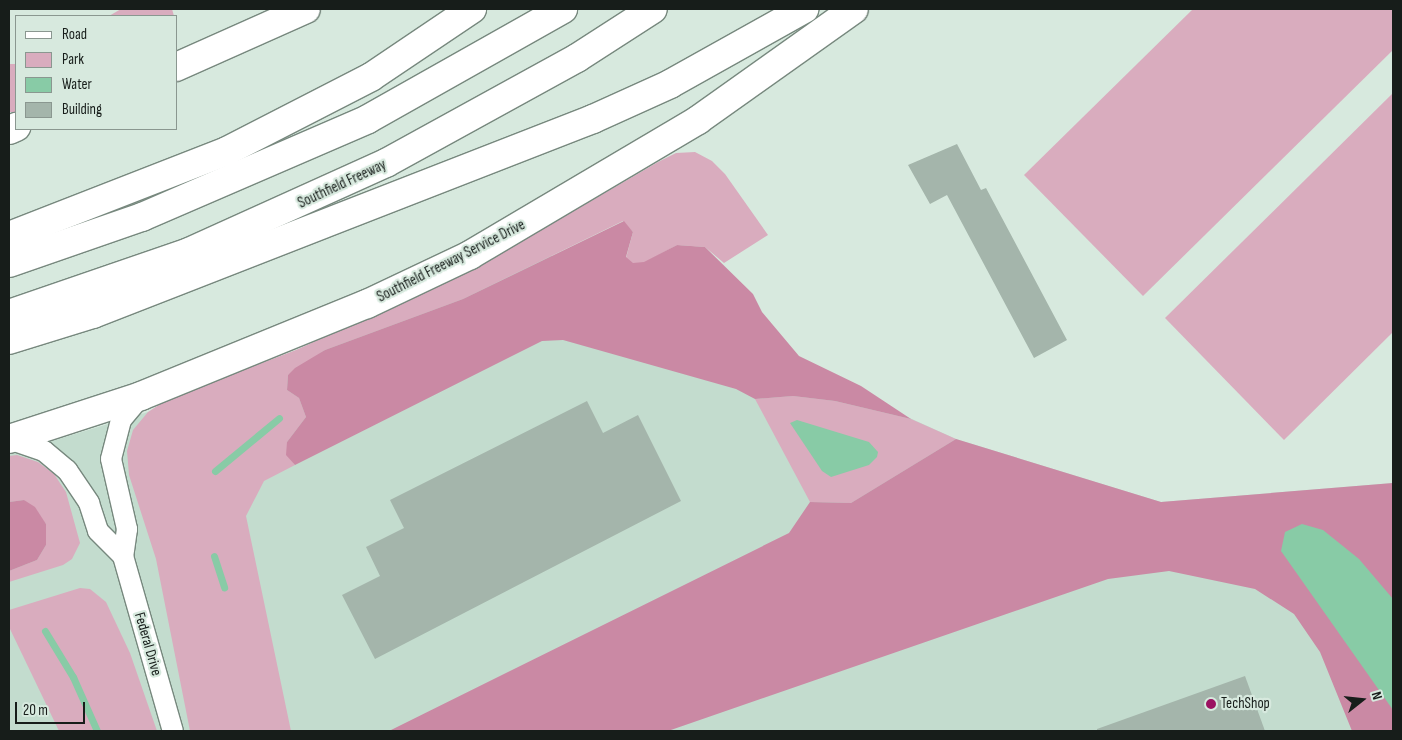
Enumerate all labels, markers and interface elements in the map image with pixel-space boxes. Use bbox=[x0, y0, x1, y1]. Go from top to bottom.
legend bbox=[15, 15, 178, 130]
text: Road bbox=[62, 25, 87, 44]
text: Park bbox=[62, 50, 84, 69]
text: Water bbox=[62, 75, 92, 94]
text: Building bbox=[62, 100, 102, 119]
street label: Southfield Freeway bbox=[295, 156, 389, 212]
street label: Southfield Freeway Service Drive bbox=[374, 216, 528, 306]
street label: Federal Drive bbox=[130, 610, 166, 678]
north arrow bbox=[1337, 675, 1387, 725]
text: N bbox=[1368, 690, 1386, 702]
scale bar bbox=[18, 692, 88, 724]
place label: TechShop bbox=[1221, 695, 1270, 713]
marker: TechShop bbox=[1205, 698, 1217, 710]
text: 20 m bbox=[23, 701, 48, 720]

